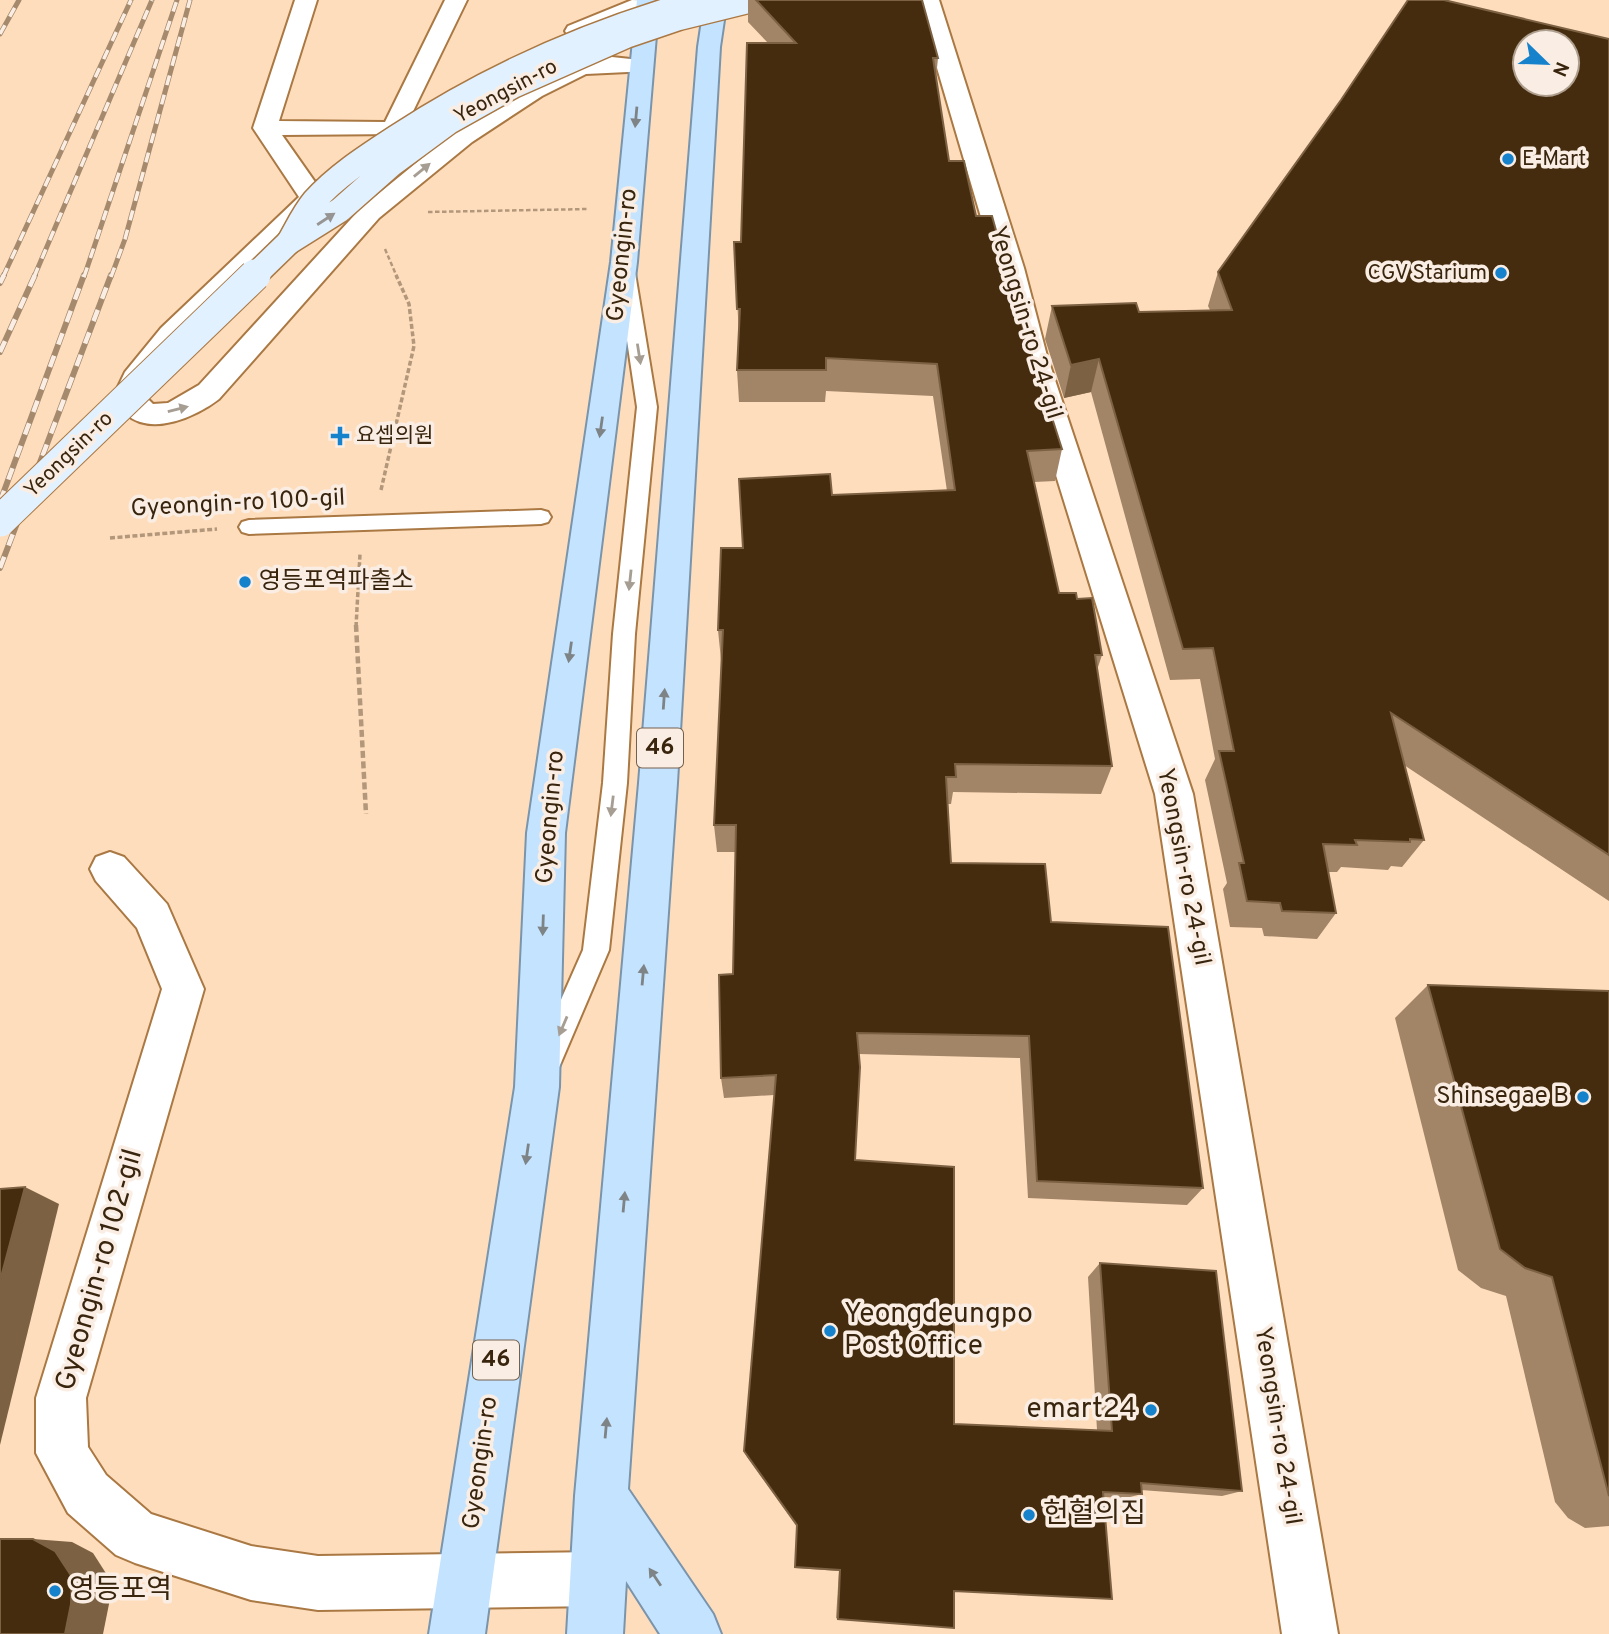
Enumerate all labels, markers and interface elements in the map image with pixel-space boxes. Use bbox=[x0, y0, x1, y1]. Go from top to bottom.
north arrow bbox=[1511, 28, 1581, 98]
street label: Yeongsin-ro bbox=[450, 53, 562, 131]
text: N bbox=[1546, 58, 1574, 80]
one-way arrow bbox=[630, 106, 641, 128]
place label: E-Mart bbox=[1522, 146, 1586, 173]
marker: E-Mart bbox=[1500, 151, 1516, 167]
one-way arrow bbox=[413, 162, 431, 177]
street label: Gyeongin-ro bbox=[601, 187, 645, 323]
one-way arrow bbox=[317, 212, 335, 226]
street label: Yeongsin-ro 24-gil bbox=[981, 223, 1069, 423]
place label: CGV Starium bbox=[1368, 260, 1487, 287]
marker: CGV Starium bbox=[1493, 265, 1509, 281]
one-way arrow bbox=[634, 343, 645, 365]
one-way arrow bbox=[167, 403, 189, 414]
street label: Yeongsin-ro bbox=[19, 406, 119, 504]
one-way arrow bbox=[596, 416, 607, 438]
place label: 요셉의원 bbox=[356, 423, 433, 450]
marker: 요셉의원 bbox=[330, 426, 350, 446]
street label: Gyeongin-ro 100-gil bbox=[130, 483, 346, 525]
place label: 영등포역파출소 bbox=[259, 567, 414, 597]
one-way arrow bbox=[624, 569, 635, 591]
marker: 영등포역파출소 bbox=[237, 574, 253, 590]
one-way arrow bbox=[565, 641, 576, 663]
one-way arrow bbox=[659, 688, 670, 710]
road number: 46 bbox=[637, 728, 683, 768]
street label: Gyeongin-ro bbox=[530, 749, 572, 885]
street label: Yeongsin-ro 24-gil bbox=[1149, 766, 1217, 968]
one-way arrow bbox=[607, 796, 618, 818]
one-way arrow bbox=[537, 915, 548, 937]
one-way arrow bbox=[638, 964, 649, 986]
one-way arrow bbox=[557, 1016, 569, 1036]
place label: Shinsegae B bbox=[1436, 1082, 1569, 1112]
marker: Shinsegae B bbox=[1575, 1089, 1591, 1105]
one-way arrow bbox=[521, 1143, 532, 1165]
street label: Gyeongin-ro 102-gil bbox=[48, 1145, 152, 1395]
one-way arrow bbox=[619, 1190, 630, 1212]
place label: Yeongdeungpo Post Office bbox=[844, 1297, 1033, 1365]
marker: Yeongdeungpo Post Office bbox=[822, 1323, 838, 1339]
street label: Yeongsin-ro 24-gil bbox=[1247, 1325, 1307, 1527]
road number: 46 bbox=[473, 1340, 519, 1380]
place label: emart24 bbox=[1027, 1392, 1137, 1428]
street label: Gyeongin-ro bbox=[457, 1395, 505, 1531]
marker: emart24 bbox=[1143, 1402, 1159, 1418]
one-way arrow bbox=[601, 1417, 612, 1439]
place label: 헌혈의집 bbox=[1043, 1497, 1146, 1533]
marker: 헌혈의집 bbox=[1021, 1507, 1037, 1523]
one-way arrow bbox=[648, 1568, 662, 1586]
place label: 영등포역 bbox=[69, 1573, 172, 1609]
marker: 영등포역 bbox=[47, 1583, 63, 1599]

